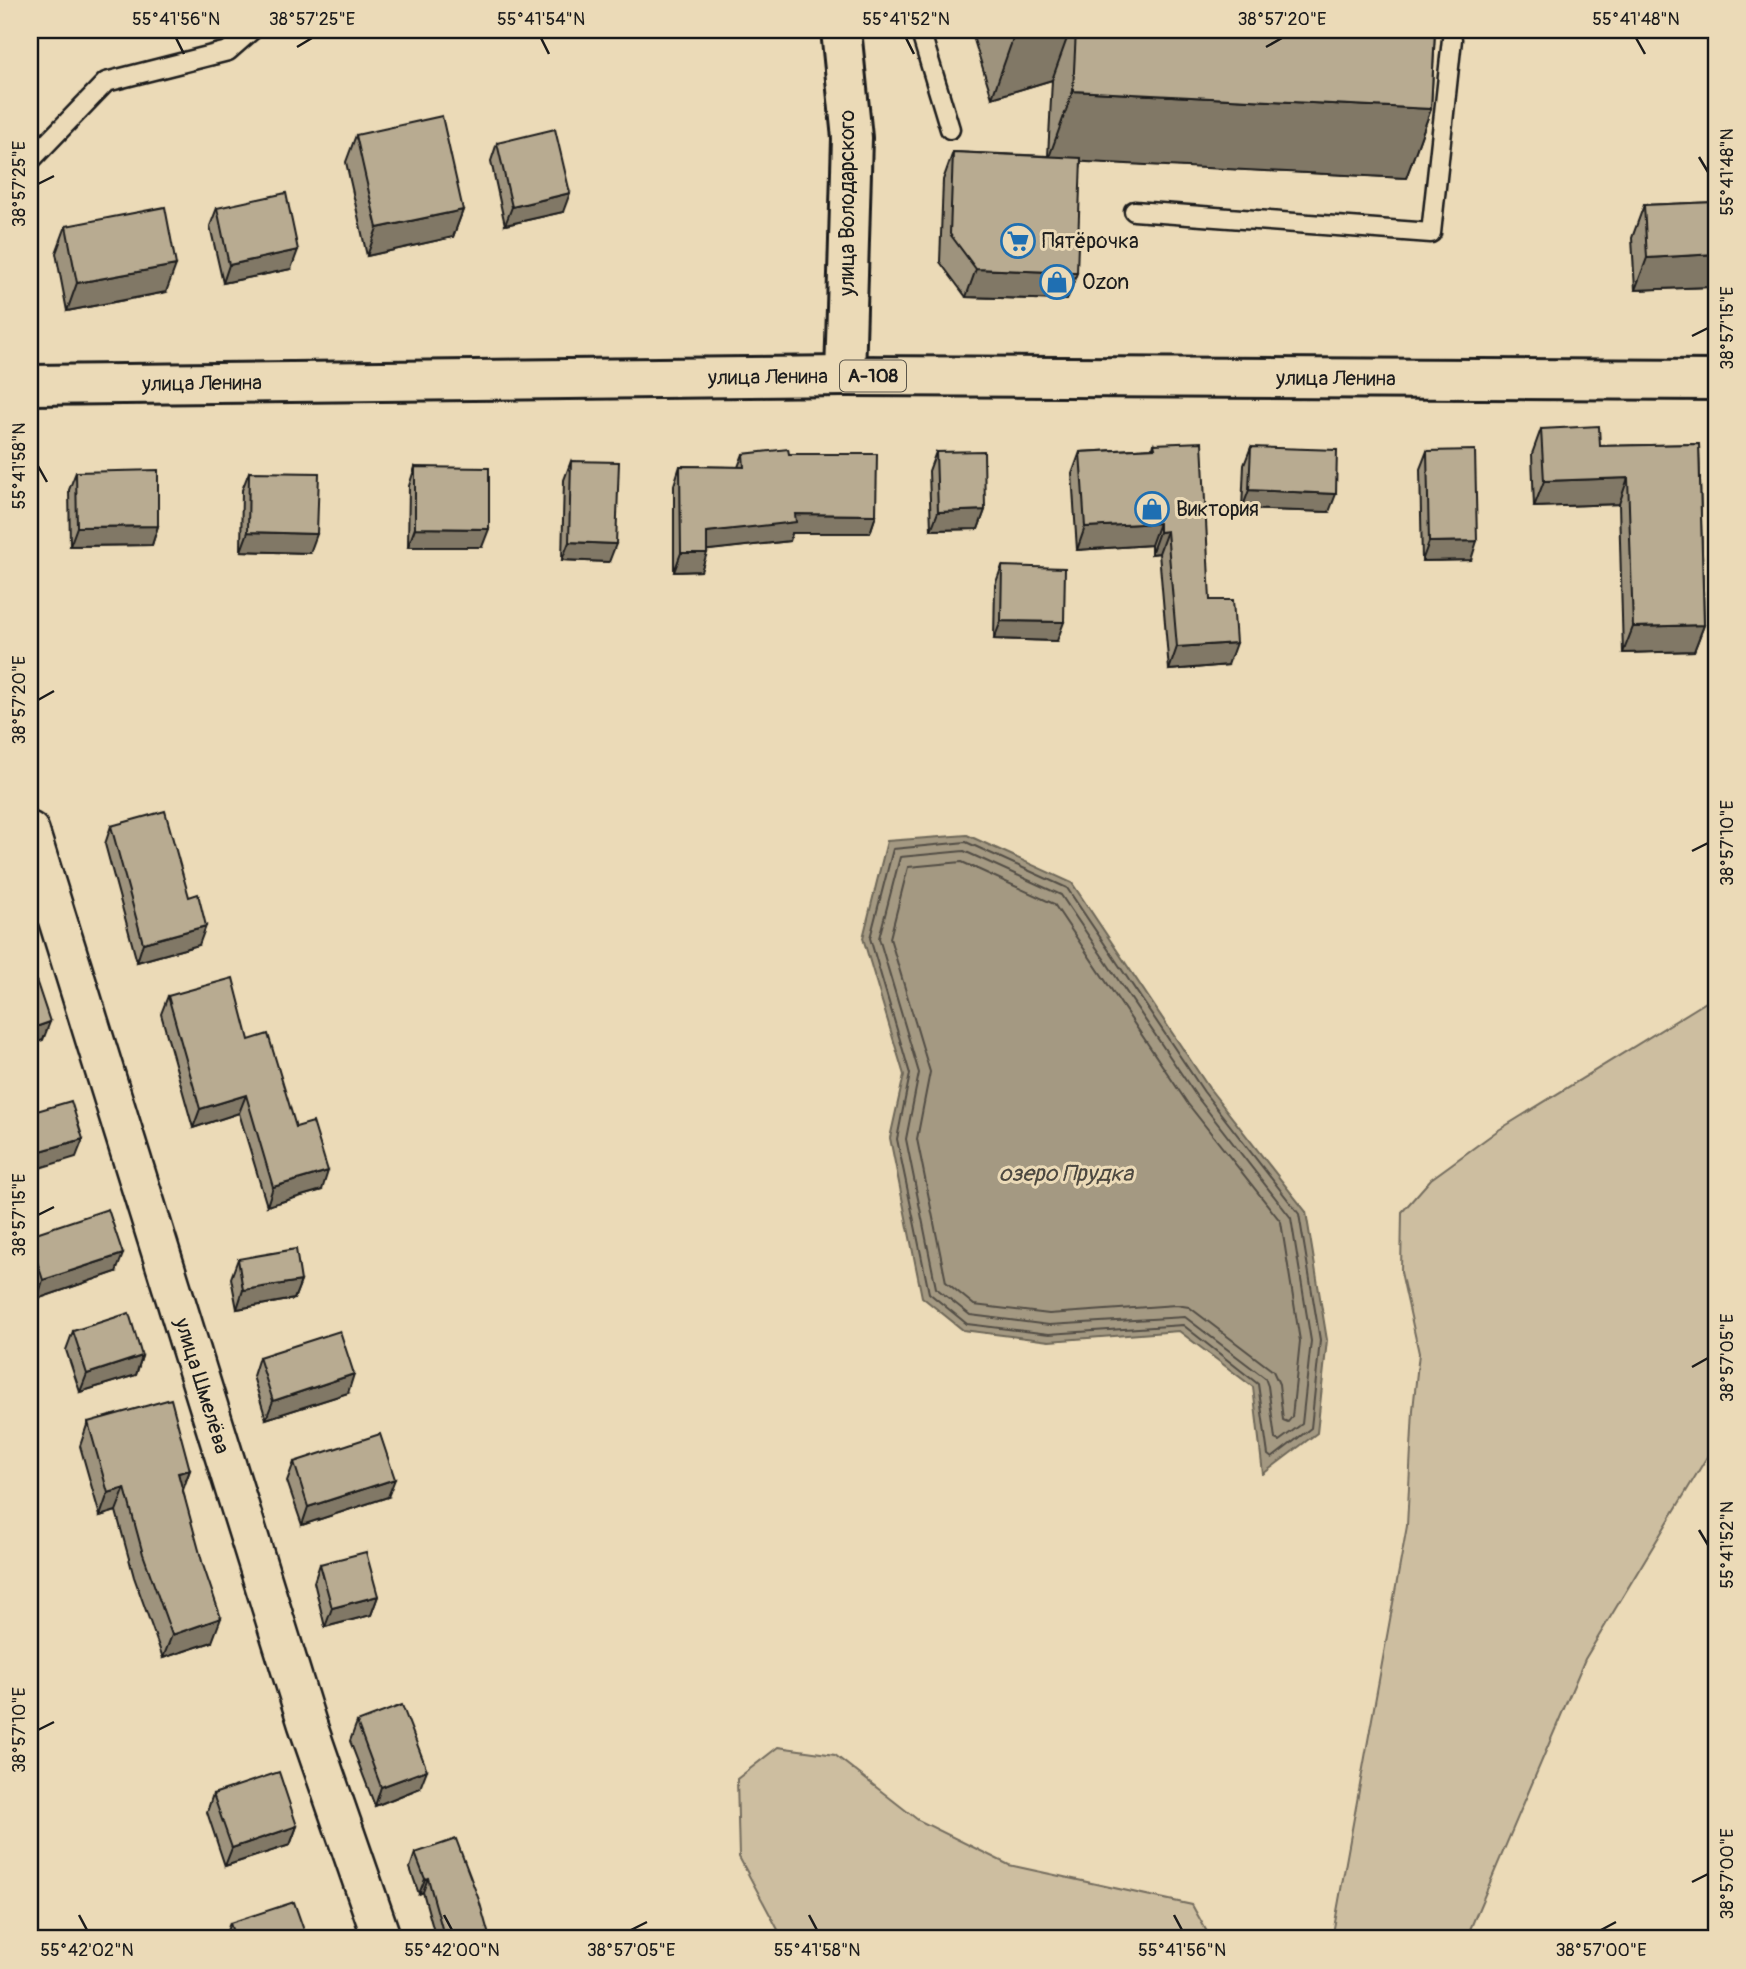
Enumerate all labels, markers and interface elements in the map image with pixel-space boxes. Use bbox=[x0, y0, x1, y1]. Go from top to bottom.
text: 55°41'56"N bbox=[132, 8, 220, 31]
text: 38°57'25"E bbox=[269, 8, 355, 31]
text: 55°41'54"N bbox=[497, 8, 585, 31]
text: 55°41'52"N bbox=[862, 8, 950, 31]
text: 38°57'20"E bbox=[1238, 8, 1326, 31]
text: 55°41'48"N bbox=[1592, 8, 1680, 31]
street label: улица Володарского bbox=[834, 110, 861, 297]
text: 55°41'48"N bbox=[1716, 128, 1739, 216]
text: 38°57'25"E bbox=[8, 141, 31, 227]
supermarket icon: Пятёрочка bbox=[999, 222, 1037, 260]
place label: Пятёрочка bbox=[1042, 228, 1139, 255]
shop icon: Ozon bbox=[1038, 263, 1076, 301]
place label: Ozon bbox=[1082, 269, 1129, 296]
text: 38°57'15"E bbox=[1716, 286, 1739, 370]
road number: А-108 bbox=[840, 360, 906, 392]
street label: улица Ленина bbox=[707, 363, 828, 391]
street label: улица Ленина bbox=[1275, 364, 1396, 392]
street label: улица Ленина bbox=[141, 369, 262, 397]
text: 55°41'58"N bbox=[8, 423, 31, 509]
shop icon: Виктория bbox=[1133, 490, 1171, 528]
place label: Виктория bbox=[1176, 496, 1259, 523]
text: 38°57'20"E bbox=[8, 656, 31, 744]
text: 38°57'10"E bbox=[1716, 800, 1739, 886]
water label: озеро Прудка bbox=[999, 1159, 1134, 1188]
text: 38°57'15"E bbox=[8, 1173, 31, 1257]
street label: улица Шмелёва bbox=[168, 1314, 236, 1457]
text: 38°57'05"E bbox=[1716, 1314, 1739, 1402]
text: 55°41'52"N bbox=[1716, 1501, 1739, 1589]
text: 38°57'10"E bbox=[8, 1687, 31, 1773]
text: 38°57'00"E bbox=[1716, 1828, 1739, 1920]
text: 55°42'02"N bbox=[40, 1939, 134, 1962]
text: 55°42'00"N bbox=[404, 1939, 500, 1962]
text: 38°57'05"E bbox=[587, 1939, 675, 1962]
text: 55°41'58"N bbox=[774, 1939, 860, 1962]
text: 55°41'56"N bbox=[1138, 1939, 1226, 1962]
text: 38°57'00"E bbox=[1555, 1939, 1647, 1962]

